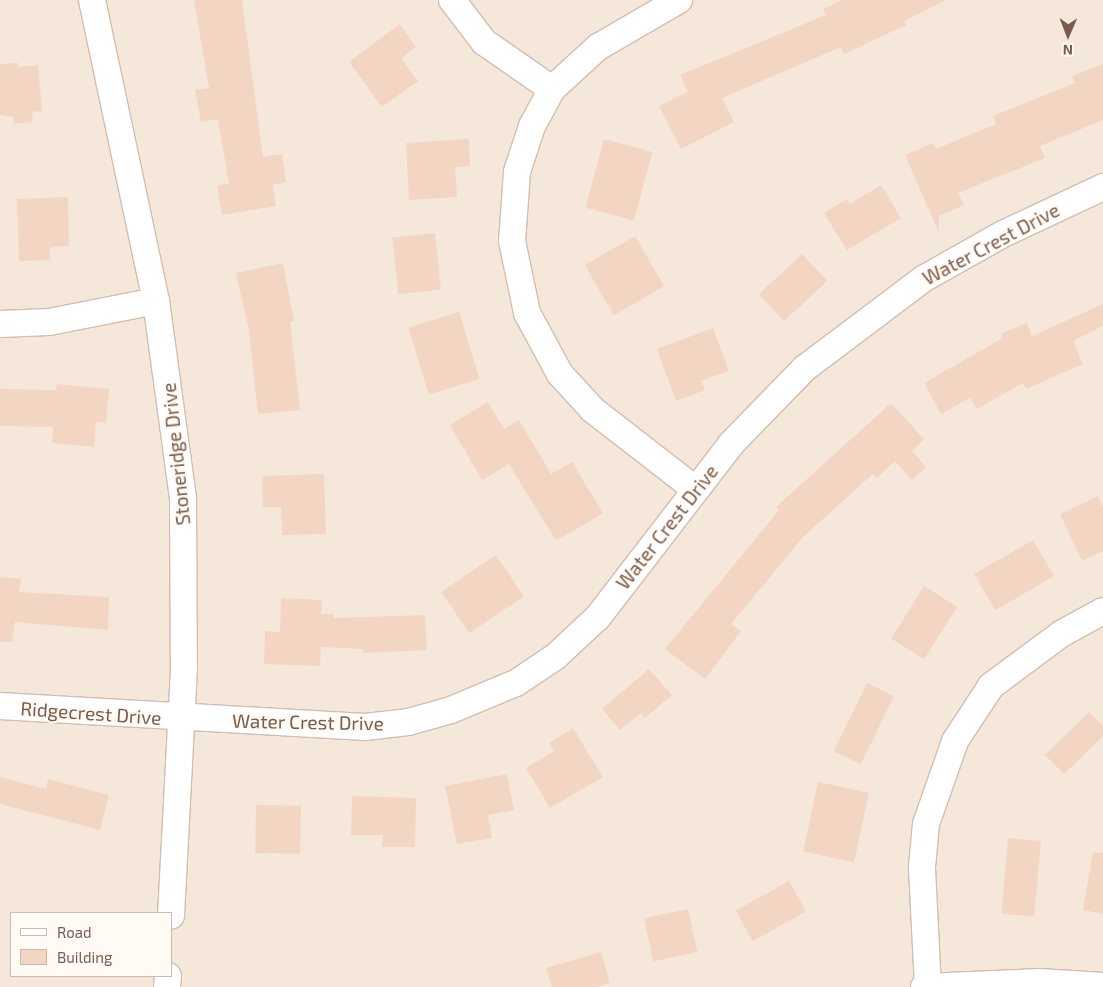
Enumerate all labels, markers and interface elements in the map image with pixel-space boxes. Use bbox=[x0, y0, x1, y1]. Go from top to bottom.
north arrow bbox=[1043, 10, 1093, 60]
text: N bbox=[1063, 42, 1073, 59]
street label: Water Crest Drive bbox=[918, 198, 1064, 290]
street label: Stoneridge Drive bbox=[157, 382, 195, 526]
street label: Water Crest Drive bbox=[611, 460, 723, 594]
street label: Ridgecrest Drive bbox=[20, 697, 162, 729]
street label: Water Crest Drive bbox=[232, 709, 384, 735]
legend bbox=[10, 912, 172, 977]
text: Road bbox=[57, 923, 92, 941]
text: Building bbox=[57, 948, 112, 966]

